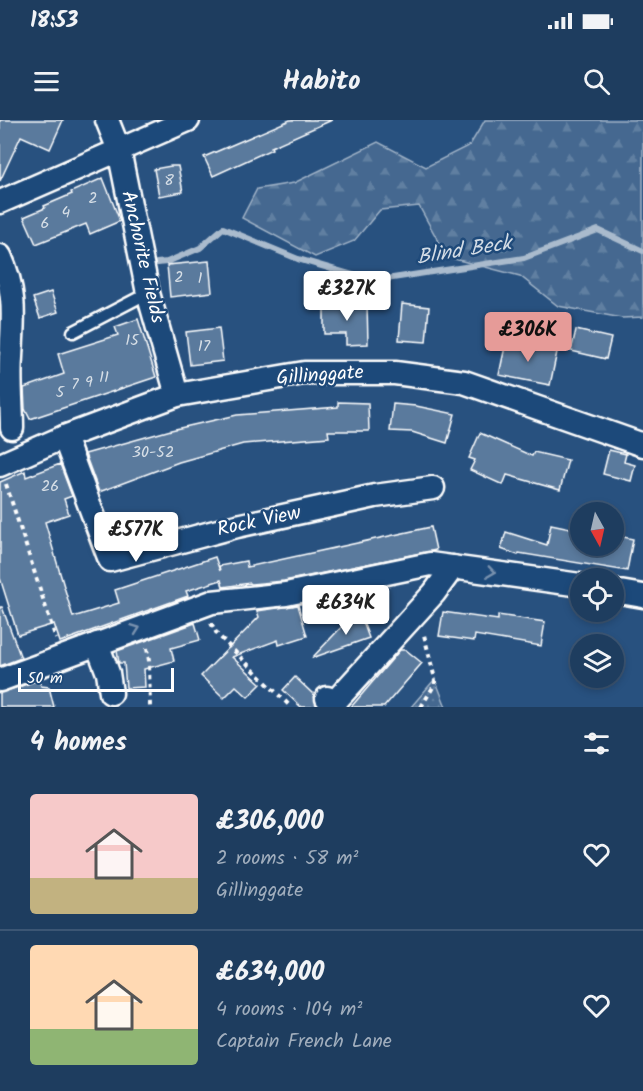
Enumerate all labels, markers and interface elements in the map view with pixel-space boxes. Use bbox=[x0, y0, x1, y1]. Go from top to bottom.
text: 18:53 bbox=[30, 4, 78, 39]
text: Habito bbox=[282, 60, 361, 103]
icon: menu bbox=[30, 65, 63, 98]
icon: search bbox=[580, 65, 613, 98]
house number: 8 bbox=[164, 168, 174, 193]
house number: 2 bbox=[88, 186, 98, 211]
street label: Anchorite Fields bbox=[111, 188, 173, 327]
house number: 4 bbox=[62, 200, 71, 225]
house number: 6 bbox=[41, 211, 49, 236]
water label: Blind Beck bbox=[414, 227, 517, 275]
house number: 2 bbox=[174, 265, 184, 290]
house number: 1 bbox=[197, 266, 203, 291]
pin: £327K bbox=[305, 271, 389, 322]
text: £327K bbox=[318, 274, 376, 306]
pin: £306K bbox=[486, 312, 570, 363]
text: £306K bbox=[499, 315, 557, 347]
house number: 15 bbox=[125, 328, 140, 353]
house number: 17 bbox=[198, 334, 211, 359]
street label: Gillinggate bbox=[275, 357, 365, 395]
house number: 11 bbox=[99, 365, 109, 390]
house number: 9 bbox=[85, 370, 93, 395]
house number: 7 bbox=[71, 372, 79, 397]
house number: 5 bbox=[56, 380, 66, 405]
house number: 30-52 bbox=[132, 440, 174, 465]
house number: 26 bbox=[41, 474, 59, 499]
street label: Rock View bbox=[214, 497, 304, 546]
north arrow bbox=[570, 502, 624, 556]
map controls bbox=[570, 502, 624, 688]
pin: £577K bbox=[94, 512, 178, 563]
text: £577K bbox=[108, 515, 164, 547]
one-way arrow bbox=[486, 565, 495, 578]
button: locate bbox=[570, 568, 624, 622]
pin: £634K bbox=[304, 585, 388, 636]
text: £634K bbox=[316, 588, 376, 620]
one-way arrow bbox=[131, 624, 141, 637]
button: layers bbox=[570, 634, 624, 688]
scale bar bbox=[18, 665, 174, 692]
text: 50 m bbox=[27, 666, 63, 691]
text: 4 homes bbox=[30, 722, 127, 764]
icon: filters bbox=[580, 727, 613, 760]
text: £306,000 bbox=[216, 801, 324, 843]
icon: home bbox=[78, 818, 150, 890]
icon: heart bbox=[580, 838, 613, 871]
text: 2 rooms · 58 m² bbox=[216, 843, 358, 875]
text: Gillinggate bbox=[216, 875, 303, 907]
text: £634,000 bbox=[216, 952, 324, 994]
icon: home bbox=[78, 969, 150, 1041]
icon: heart bbox=[580, 989, 613, 1022]
text: 4 rooms · 104 m² bbox=[216, 994, 362, 1026]
text: Captain French Lane bbox=[216, 1026, 392, 1058]

